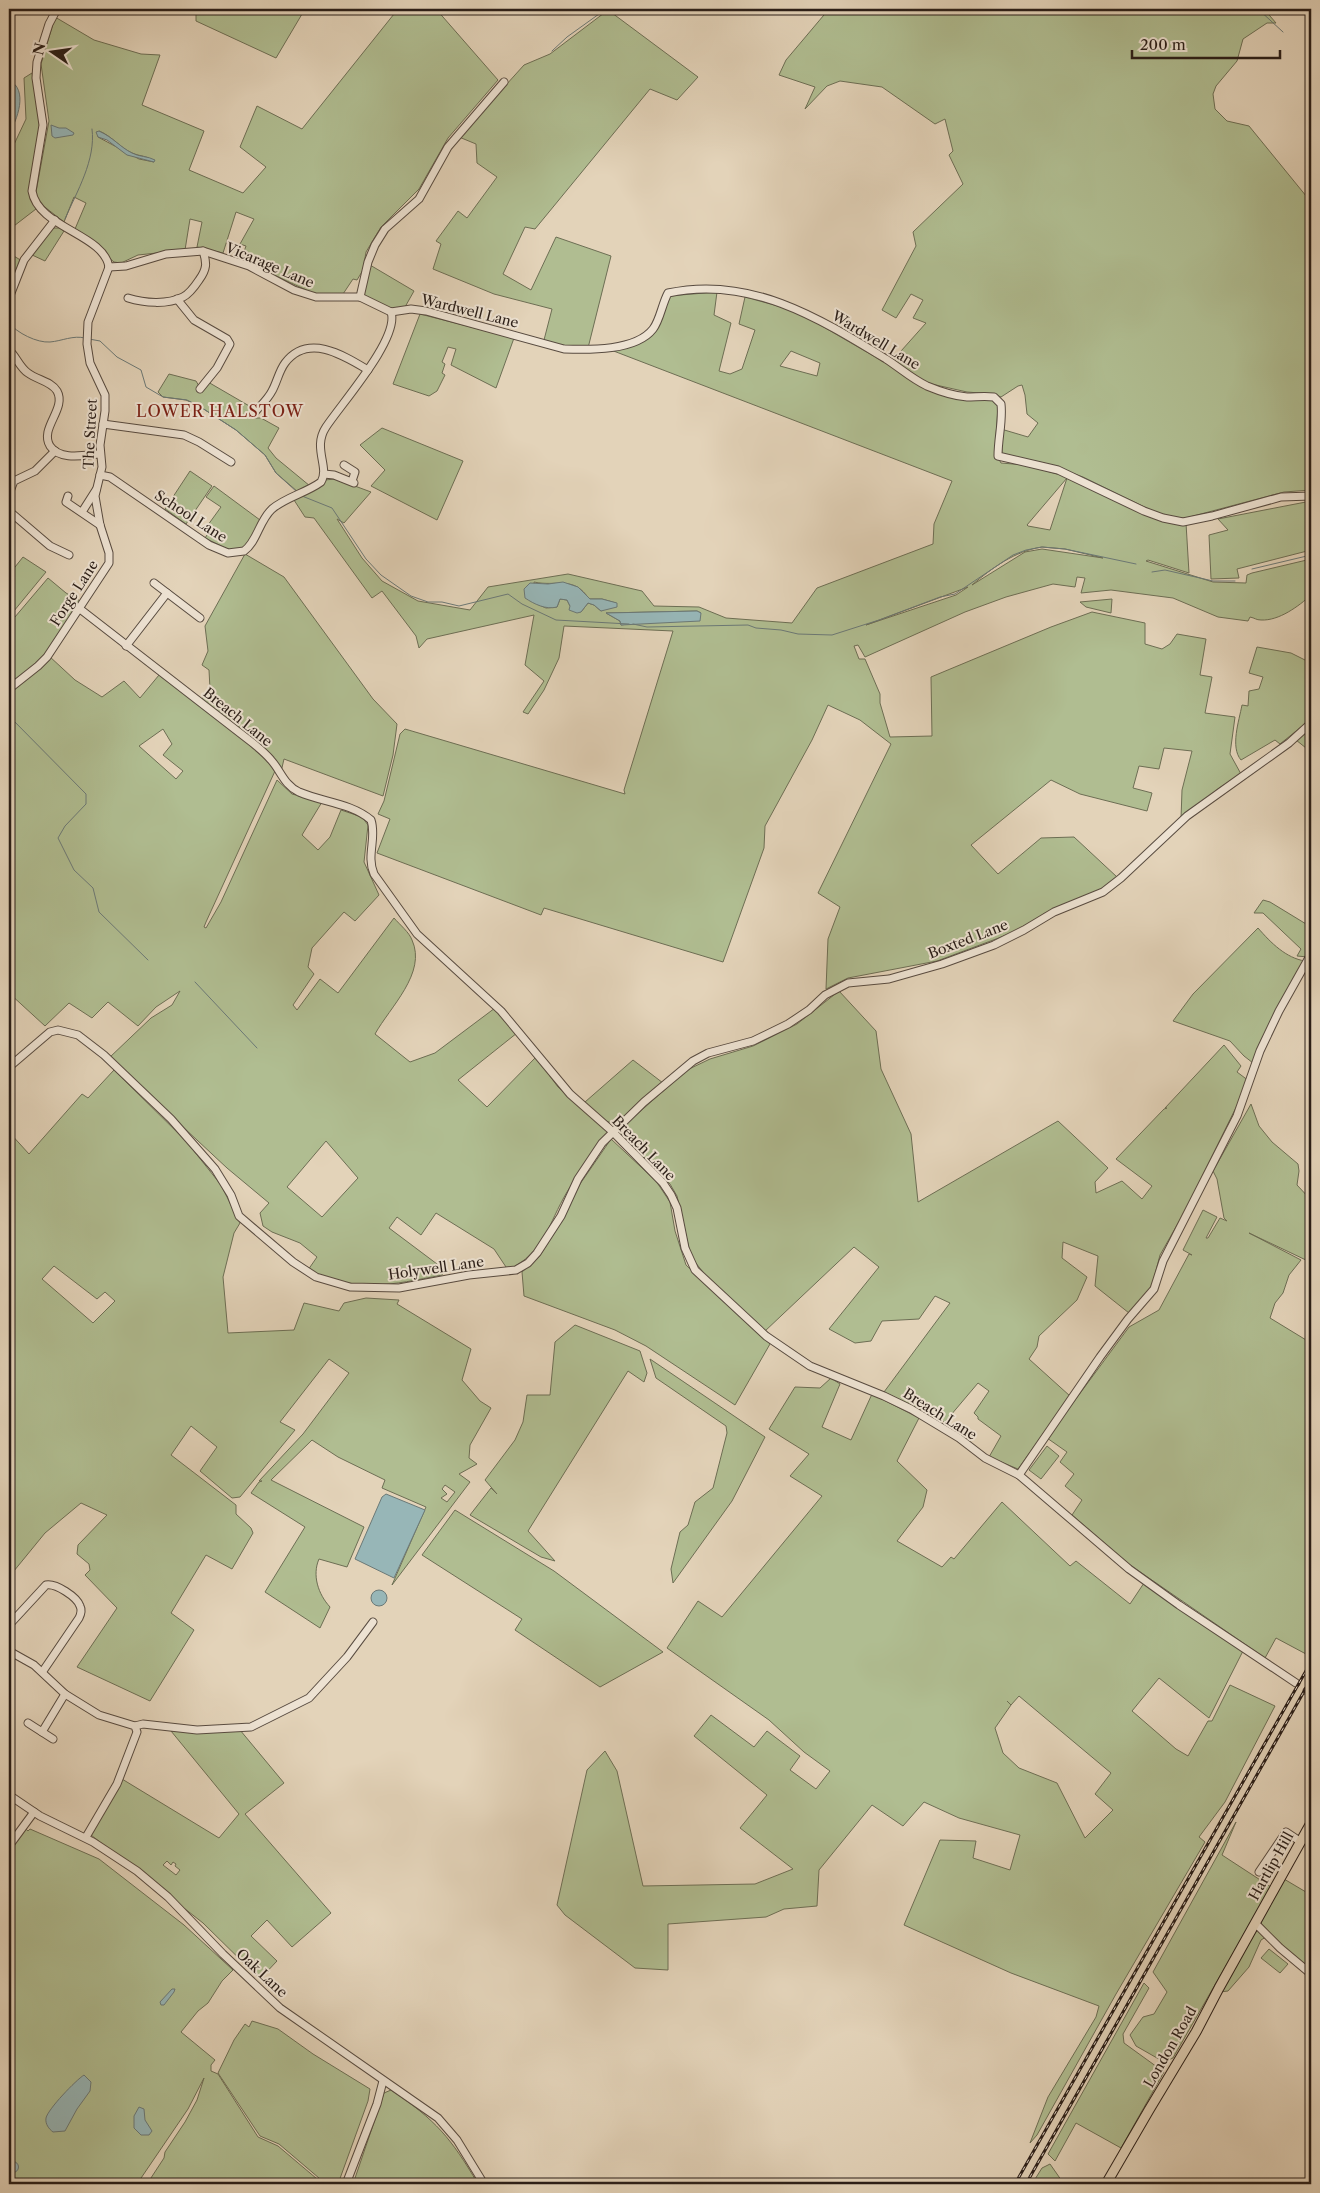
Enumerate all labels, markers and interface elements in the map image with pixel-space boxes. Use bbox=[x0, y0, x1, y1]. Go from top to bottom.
north arrow bbox=[28, 28, 78, 78]
scale bar bbox=[1132, 28, 1280, 60]
text: 200 m bbox=[1140, 35, 1186, 54]
text: N bbox=[29, 41, 49, 57]
street label: Vicarage Lane bbox=[222, 238, 317, 292]
street label: Wardwell Lane bbox=[418, 290, 521, 332]
street label: Wardwell Lane bbox=[828, 306, 924, 374]
street label: The Street bbox=[79, 398, 101, 470]
district label: LOWER HALSTOW bbox=[136, 401, 304, 421]
street label: School Lane bbox=[151, 486, 231, 546]
street label: Forge Lane bbox=[46, 557, 102, 629]
street label: Breach Lane bbox=[200, 684, 276, 750]
street label: Boxted Lane bbox=[925, 915, 1011, 963]
street label: Breach Lane bbox=[608, 1112, 680, 1184]
street label: Holywell Lane bbox=[387, 1252, 485, 1284]
street label: Breach Lane bbox=[900, 1384, 980, 1444]
street label: Hartlip Hill bbox=[1245, 1829, 1297, 1903]
street label: Oak Lane bbox=[233, 1945, 292, 2001]
street label: London Road bbox=[1140, 2003, 1201, 2091]

